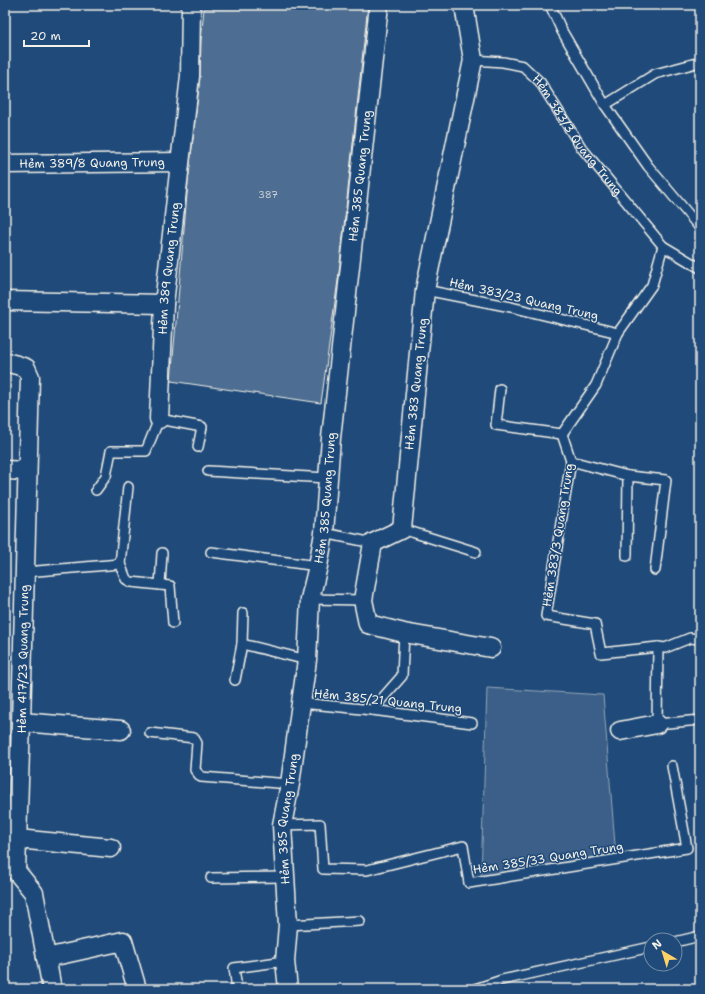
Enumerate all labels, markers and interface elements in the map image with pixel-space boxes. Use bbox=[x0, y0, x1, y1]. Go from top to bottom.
scale bar bbox=[24, 22, 89, 48]
text: 20 m bbox=[30, 28, 61, 44]
street label: Hẻm 383/3 Quang Trung bbox=[529, 71, 626, 199]
street label: Hẻm 385 Quang Trung bbox=[345, 109, 375, 242]
street label: Hẻm 389/8 Quang Trung bbox=[19, 154, 165, 172]
house number: 387 bbox=[258, 188, 278, 201]
street label: Hẻm 389 Quang Trung bbox=[155, 201, 184, 335]
street label: Hẻm 383/23 Quang Trung bbox=[448, 274, 600, 324]
street label: Hẻm 383 Quang Trung bbox=[401, 317, 431, 451]
street label: Hẻm 385 Quang Trung bbox=[311, 431, 340, 565]
street label: Hẻm 383/3 Quang Trung bbox=[539, 462, 577, 608]
street label: Hẻm 417/23 Quang Trung bbox=[14, 584, 32, 734]
street label: Hẻm 385/21 Quang Trung bbox=[313, 685, 463, 717]
street label: Hẻm 385 Quang Trung bbox=[274, 752, 302, 885]
street label: Hẻm 385/33 Quang Trung bbox=[472, 838, 624, 878]
north arrow bbox=[643, 932, 683, 972]
text: N bbox=[649, 936, 665, 953]

